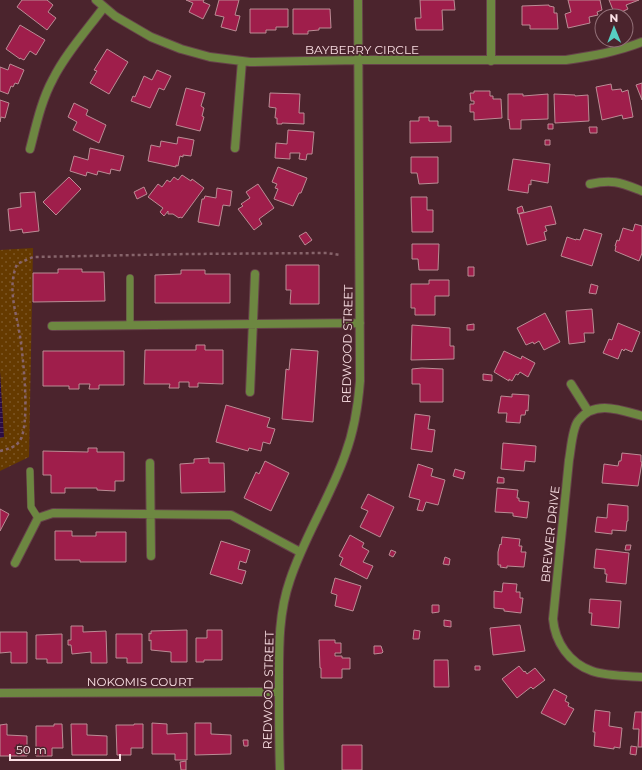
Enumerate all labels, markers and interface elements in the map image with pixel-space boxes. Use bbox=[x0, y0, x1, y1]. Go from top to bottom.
north arrow bbox=[594, 8, 634, 48]
text: N bbox=[609, 11, 618, 25]
street label: BAYBERRY CIRCLE bbox=[305, 42, 419, 57]
street label: REDWOOD STREET bbox=[338, 285, 356, 403]
street label: BREWER DRIVE bbox=[537, 485, 563, 583]
street label: REDWOOD STREET bbox=[259, 631, 277, 749]
street label: NOKOMIS COURT bbox=[87, 674, 193, 689]
scale bar bbox=[10, 736, 120, 762]
text: 50 m bbox=[16, 742, 47, 757]

